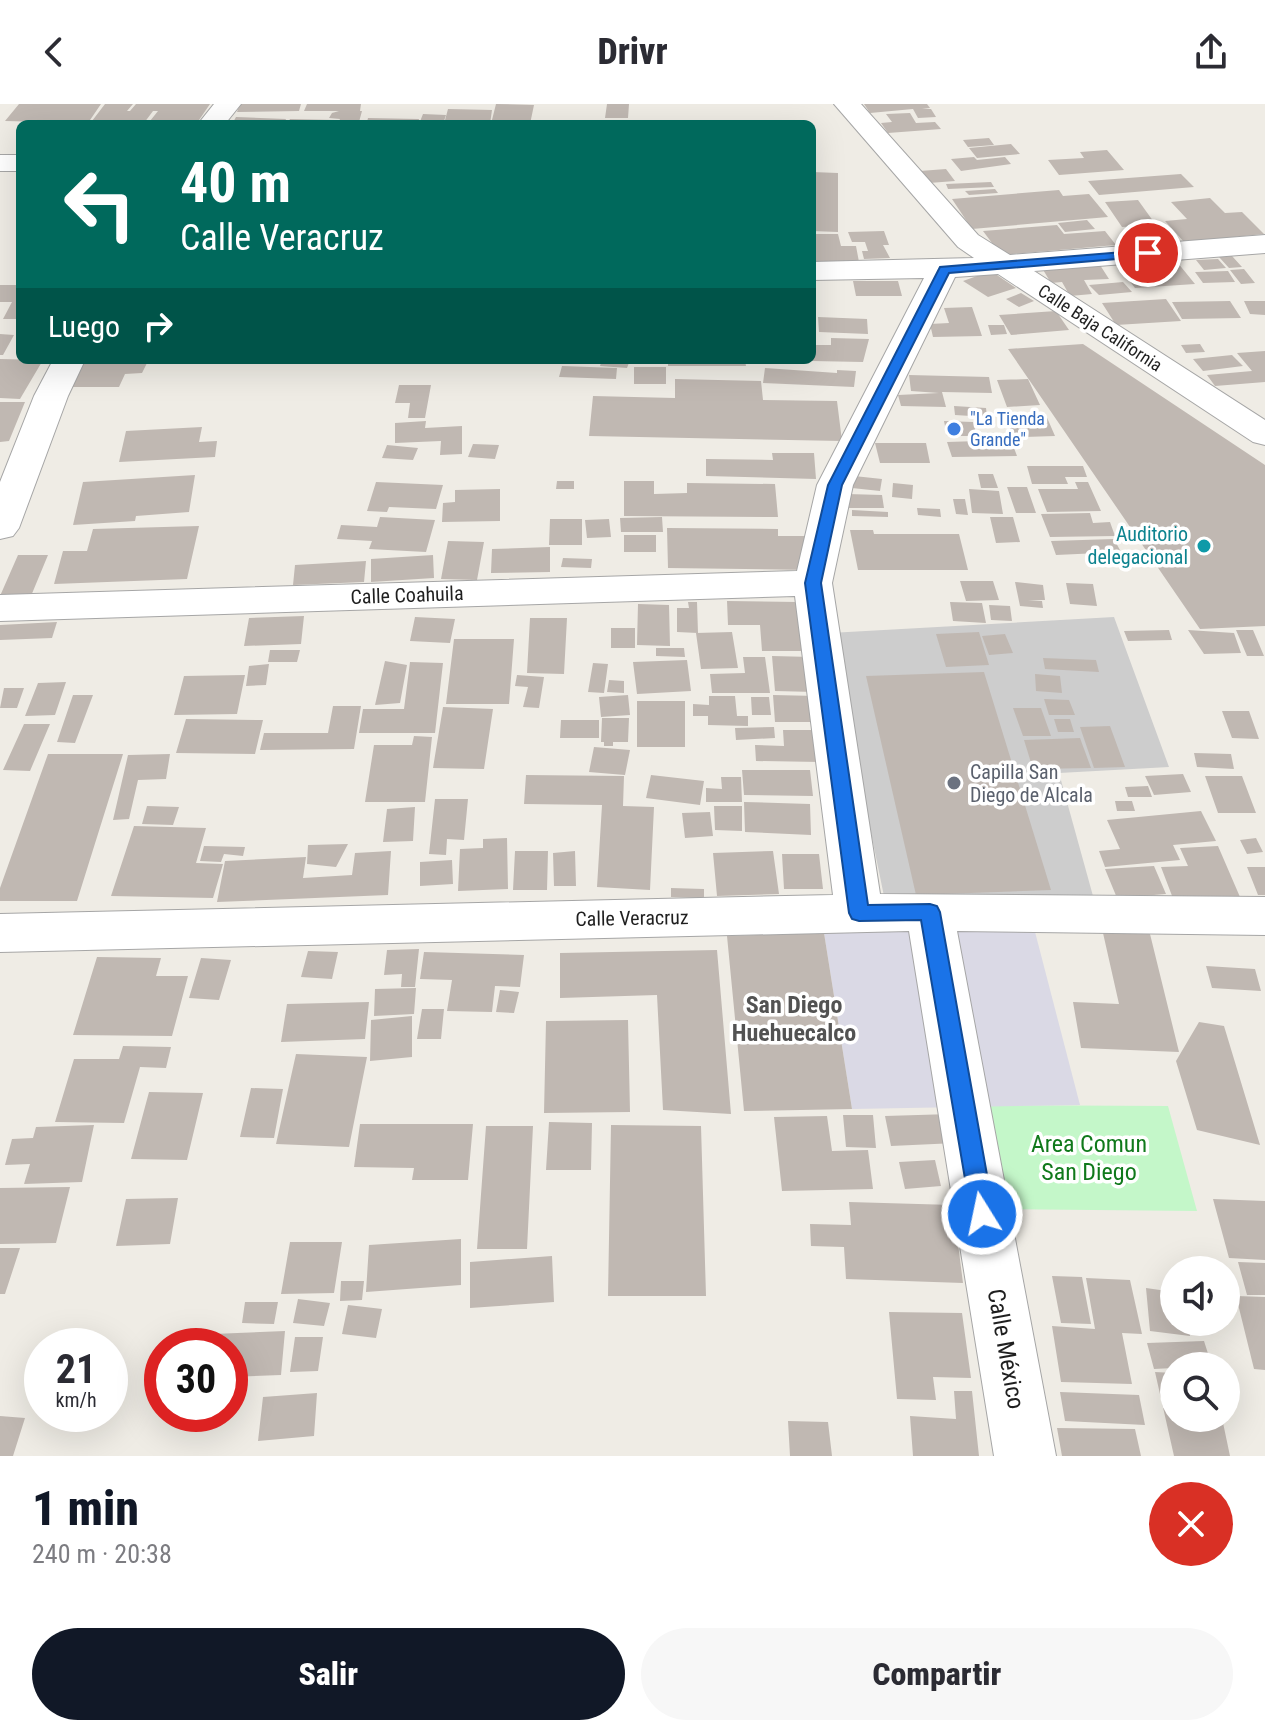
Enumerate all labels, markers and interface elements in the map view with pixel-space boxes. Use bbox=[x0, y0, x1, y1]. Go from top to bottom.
icon: back bbox=[32, 30, 76, 74]
icon: share bbox=[1189, 30, 1233, 74]
text: Drivr bbox=[597, 31, 668, 73]
text: 40 m bbox=[180, 150, 291, 216]
icon: left bbox=[48, 152, 152, 256]
text: Calle Veracruz bbox=[180, 217, 384, 259]
pin bbox=[1114, 219, 1182, 287]
icon: arrive bbox=[1126, 231, 1170, 275]
street label: Calle Baja California bbox=[1034, 280, 1166, 376]
icon: right bbox=[136, 304, 180, 348]
text: Luego bbox=[48, 309, 120, 344]
place label: "La Tienda Grande" bbox=[970, 408, 1045, 450]
marker: "La Tienda Grande" bbox=[945, 420, 963, 438]
place label: Auditorio delegacional bbox=[1088, 522, 1188, 569]
marker: Auditorio delegacional bbox=[1195, 537, 1213, 555]
street label: Calle Coahuila bbox=[350, 581, 464, 609]
place label: Capilla San Diego de Alcala bbox=[970, 760, 1093, 807]
marker: Capilla San Diego de Alcala bbox=[945, 774, 963, 792]
street label: Calle Veracruz bbox=[575, 905, 689, 931]
district label: San Diego Huehuecalco bbox=[732, 991, 856, 1047]
park label: Area Comun San Diego bbox=[1031, 1130, 1147, 1186]
position arrow bbox=[940, 1172, 1024, 1256]
map controls bbox=[1160, 1256, 1240, 1432]
button: sound bbox=[1160, 1256, 1240, 1336]
street label: Calle México bbox=[982, 1287, 1030, 1411]
speed limit sign: 30 bbox=[144, 1328, 248, 1432]
text: 21 bbox=[56, 1346, 96, 1393]
button: search bbox=[1160, 1352, 1240, 1432]
text: km/h bbox=[55, 1388, 97, 1412]
text: 1 min bbox=[32, 1480, 139, 1537]
button: close bbox=[1149, 1482, 1233, 1566]
text: 240 m · 20:38 bbox=[32, 1539, 172, 1569]
button: Salir bbox=[32, 1628, 625, 1720]
button: Compartir bbox=[641, 1628, 1233, 1720]

